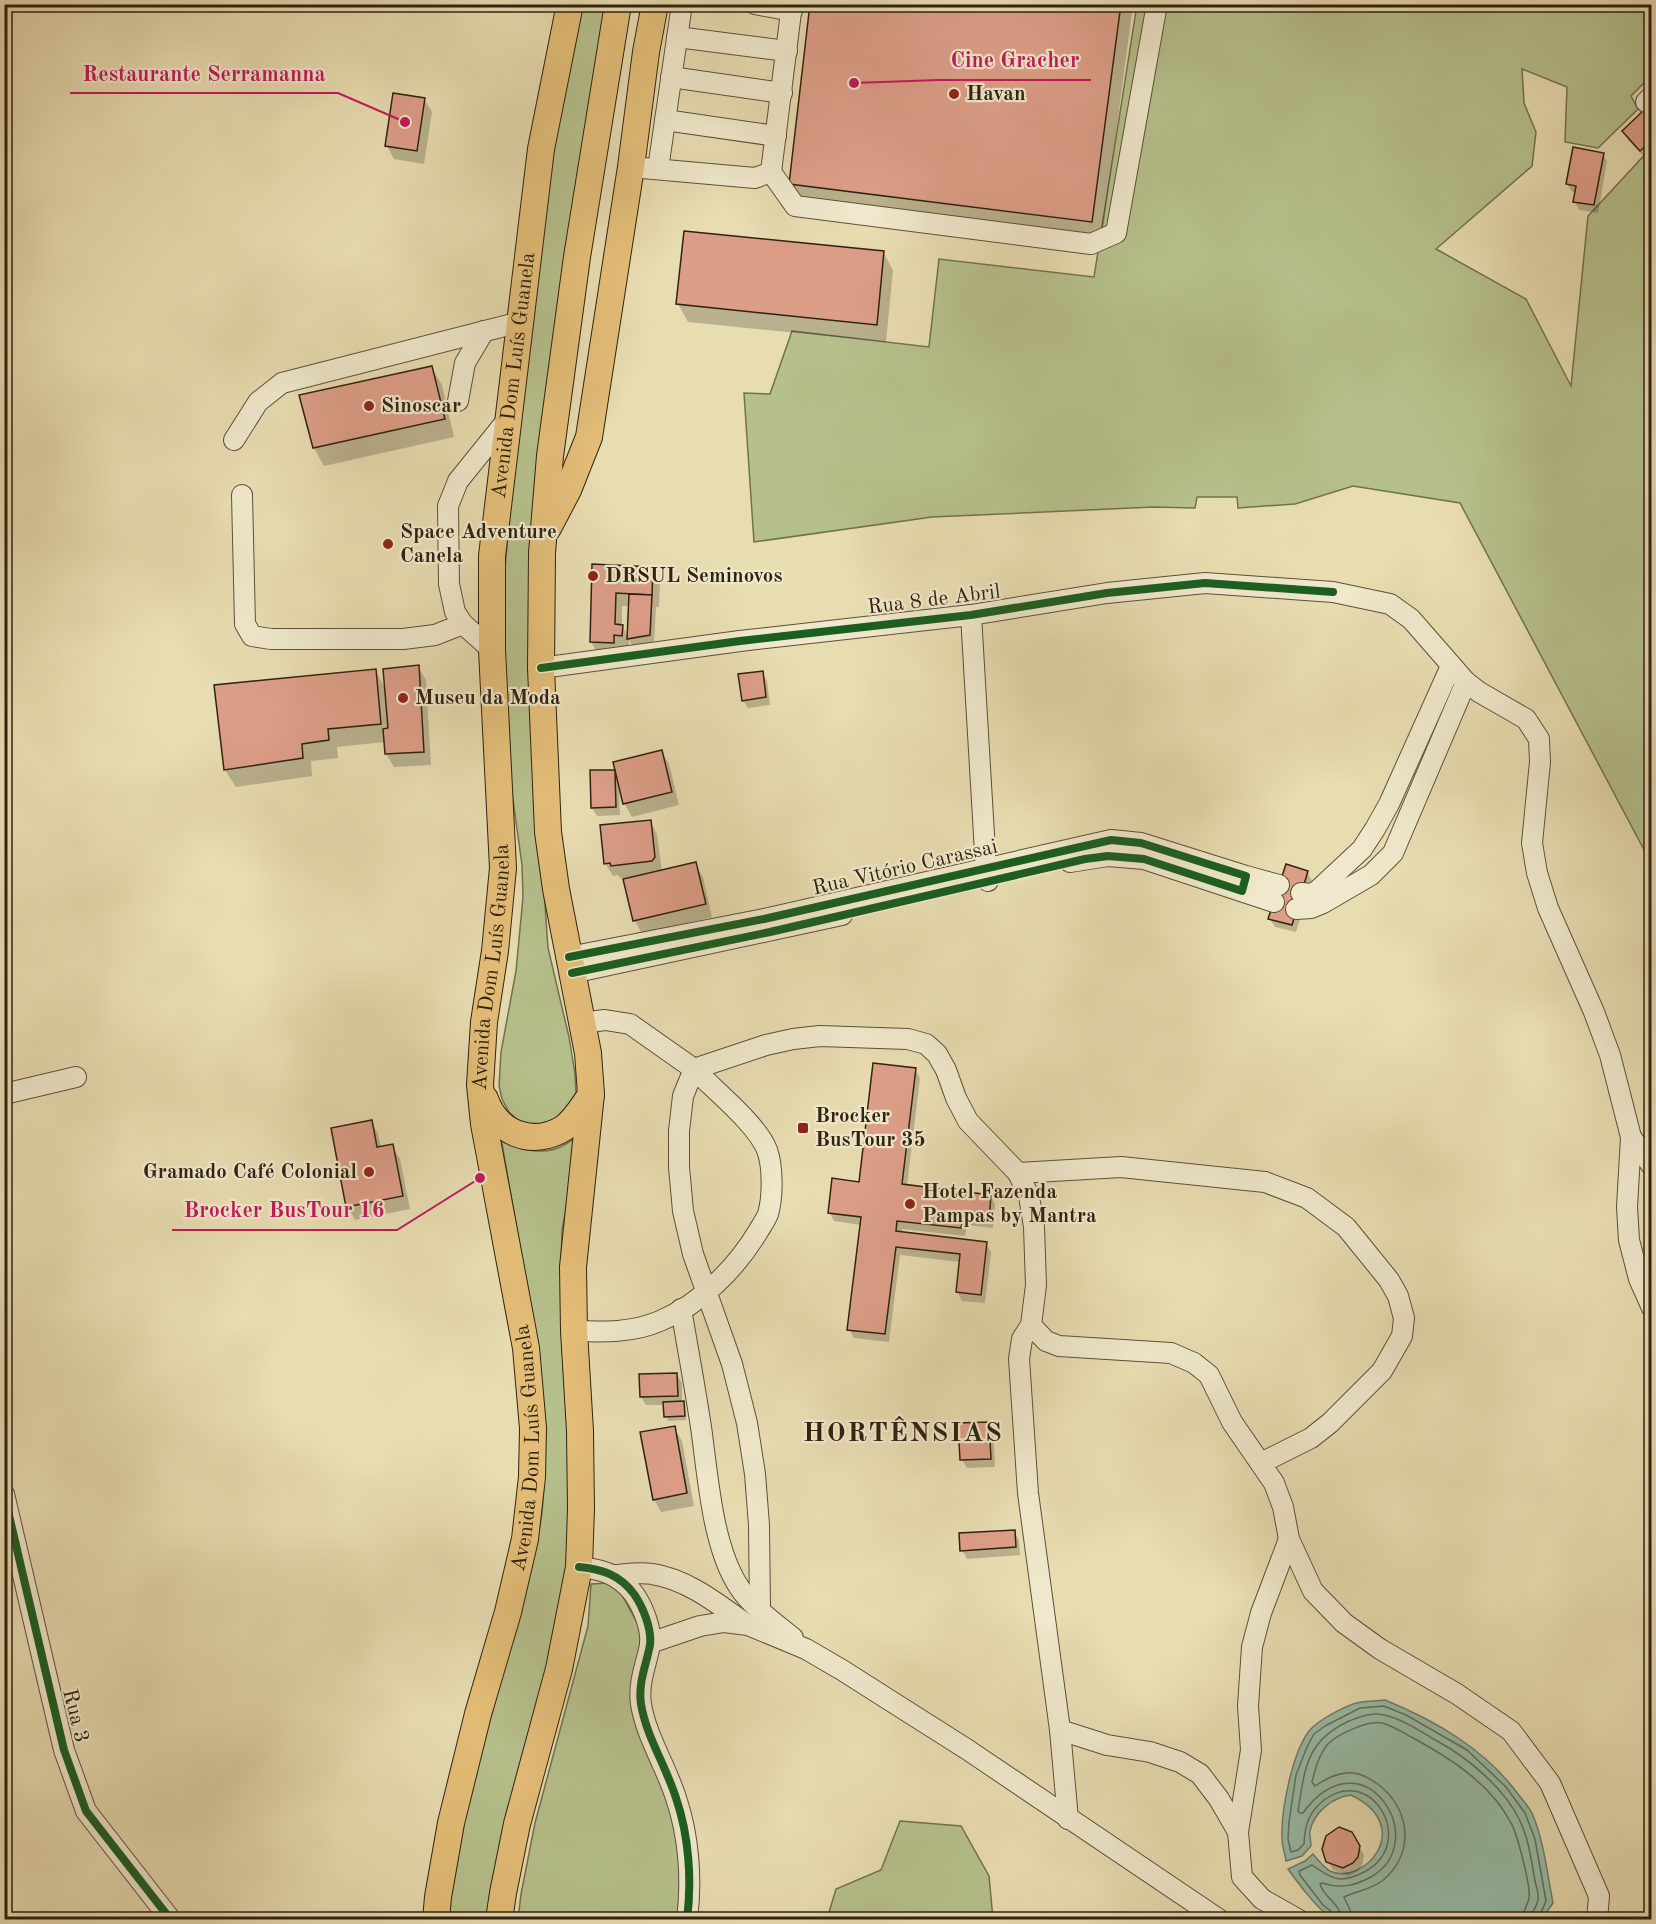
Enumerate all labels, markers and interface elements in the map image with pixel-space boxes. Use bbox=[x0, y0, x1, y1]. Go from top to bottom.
callout: Cine Gracher bbox=[938, 40, 1091, 80]
text: Cine Gracher bbox=[951, 50, 1079, 72]
callout: Restaurante Serramanna bbox=[70, 53, 338, 93]
text: Restaurante Serramanna bbox=[82, 64, 326, 86]
place label: Havan bbox=[966, 84, 1026, 105]
marker: Havan bbox=[947, 87, 961, 101]
street label: Avenida Dom Luís Guanela bbox=[488, 251, 539, 500]
place label: Sinoscar bbox=[381, 396, 461, 417]
marker: Sinoscar bbox=[362, 399, 376, 413]
place label: Space Adventure Canela bbox=[400, 522, 557, 567]
marker: Space Adventure Canela bbox=[381, 537, 395, 551]
place label: DRSUL Seminovos bbox=[605, 566, 782, 587]
marker: DRSUL Seminovos bbox=[586, 569, 600, 583]
street label: Rua 8 de Abril bbox=[866, 581, 1002, 619]
place label: Museu da Moda bbox=[415, 688, 561, 709]
marker: Museu da Moda bbox=[396, 691, 410, 705]
street label: Rua Vitório Carassai bbox=[810, 836, 1000, 900]
street label: Avenida Dom Luís Guanela bbox=[469, 844, 514, 1091]
place label: Brocker BusTour 35 bbox=[815, 1106, 926, 1151]
marker: Brocker BusTour 35 bbox=[796, 1121, 810, 1135]
place label: Gramado Café Colonial bbox=[143, 1162, 357, 1183]
marker: Gramado Café Colonial bbox=[362, 1165, 376, 1179]
place label: Hotel Fazenda Pampas by Mantra bbox=[922, 1182, 1097, 1227]
callout: Brocker BusTour 16 bbox=[172, 1190, 397, 1230]
marker: Hotel Fazenda Pampas by Mantra bbox=[903, 1197, 917, 1211]
text: Brocker BusTour 16 bbox=[184, 1200, 384, 1222]
street label: Avenida Dom Luís Guanela bbox=[507, 1323, 544, 1573]
district label: HORTÊNSIAS bbox=[803, 1416, 1003, 1447]
street label: Rua 3 bbox=[58, 1687, 92, 1745]

